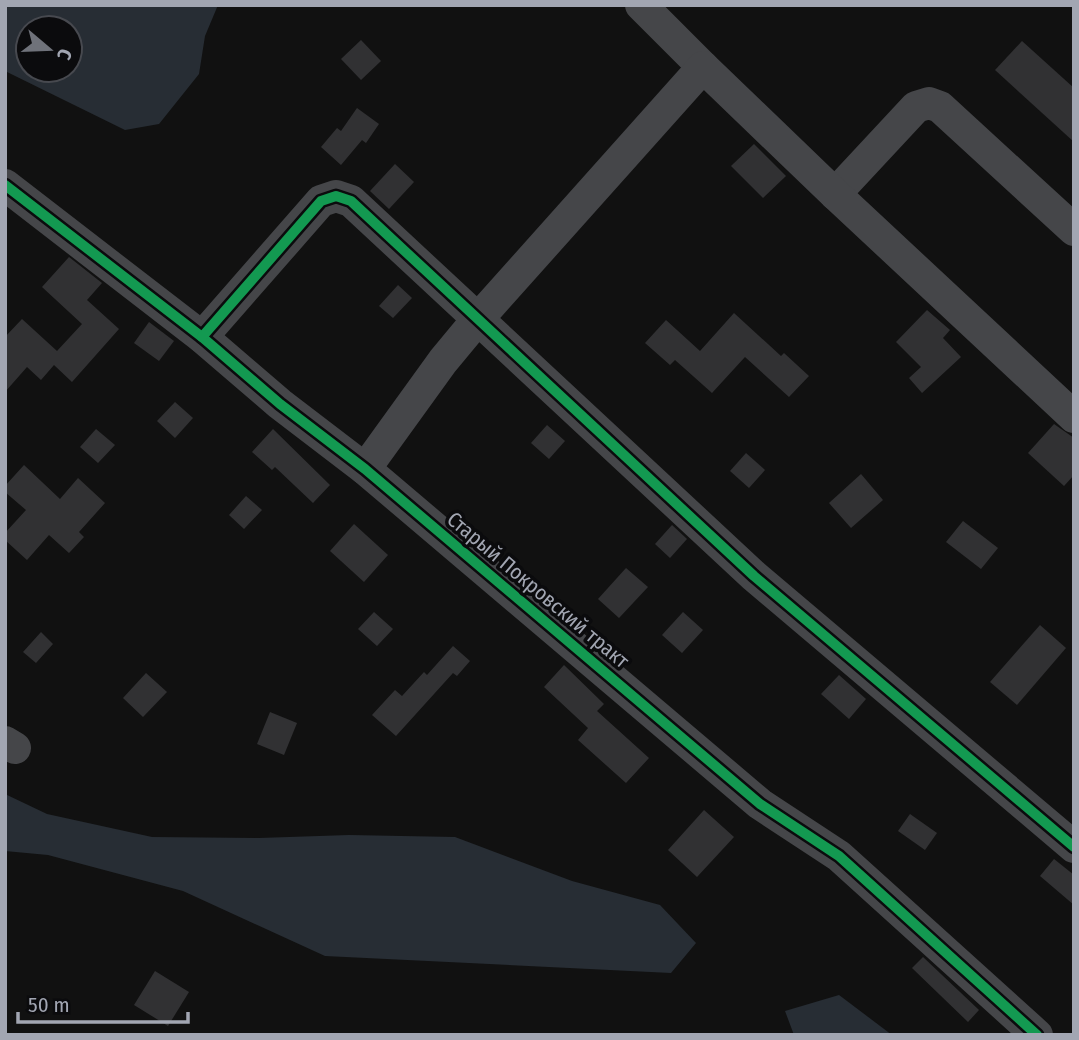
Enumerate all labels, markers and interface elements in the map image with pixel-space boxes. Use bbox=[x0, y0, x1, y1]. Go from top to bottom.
north arrow bbox=[14, 14, 84, 84]
text: С bbox=[52, 46, 77, 63]
street label: Старый Покровский тракт bbox=[442, 506, 635, 674]
scale bar bbox=[18, 981, 187, 1025]
text: 50 m bbox=[28, 992, 70, 1018]

